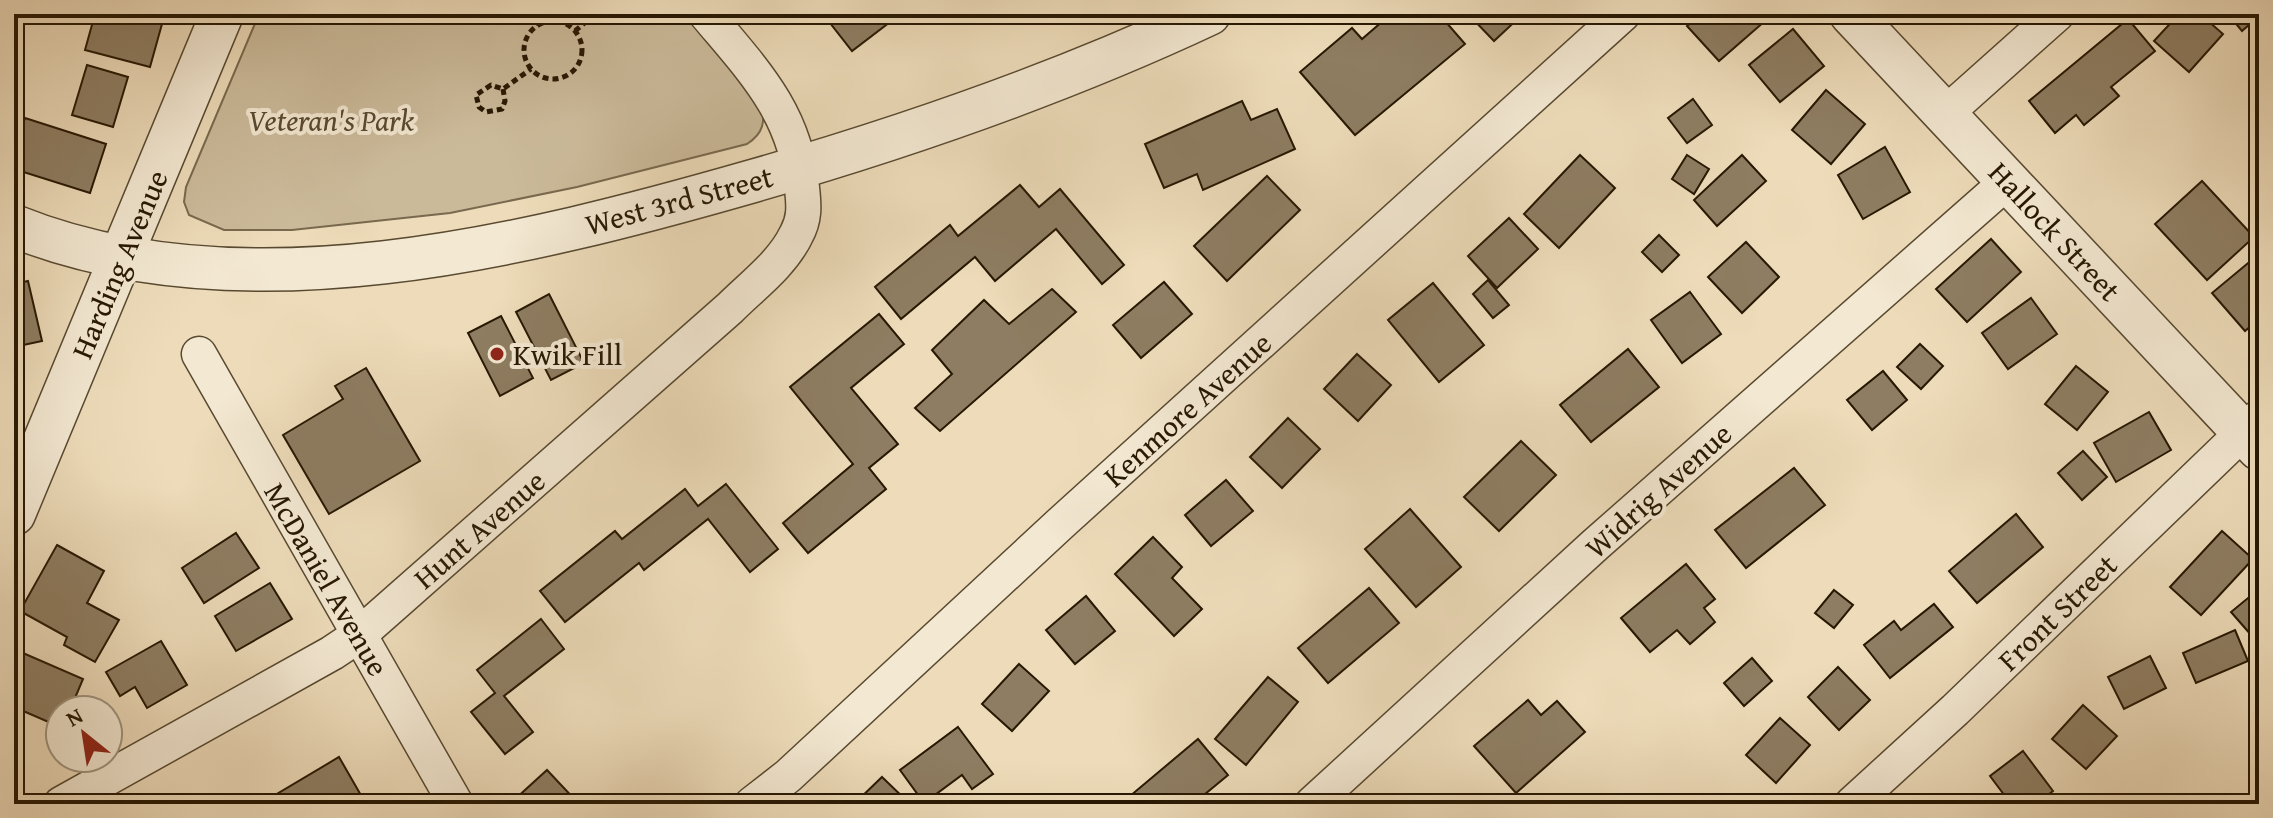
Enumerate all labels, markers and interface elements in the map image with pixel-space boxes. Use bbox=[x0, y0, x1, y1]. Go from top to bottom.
park label: Veteran's Park bbox=[248, 98, 414, 142]
street label: Hallock Street bbox=[1979, 151, 2132, 311]
street label: West 3rd Street bbox=[580, 154, 778, 246]
street label: Harding Avenue bbox=[59, 163, 179, 365]
street label: Kenmore Avenue bbox=[1093, 321, 1281, 497]
place label: Kwik Fill bbox=[513, 332, 622, 376]
marker: Kwik Fill bbox=[488, 345, 506, 363]
street label: Widrig Avenue bbox=[1575, 412, 1741, 568]
street label: Hunt Avenue bbox=[403, 459, 555, 599]
street label: McDaniel Avenue bbox=[254, 474, 400, 684]
street label: Front Street bbox=[1987, 543, 2127, 681]
north arrow bbox=[44, 694, 124, 774]
text: N bbox=[60, 699, 89, 734]

